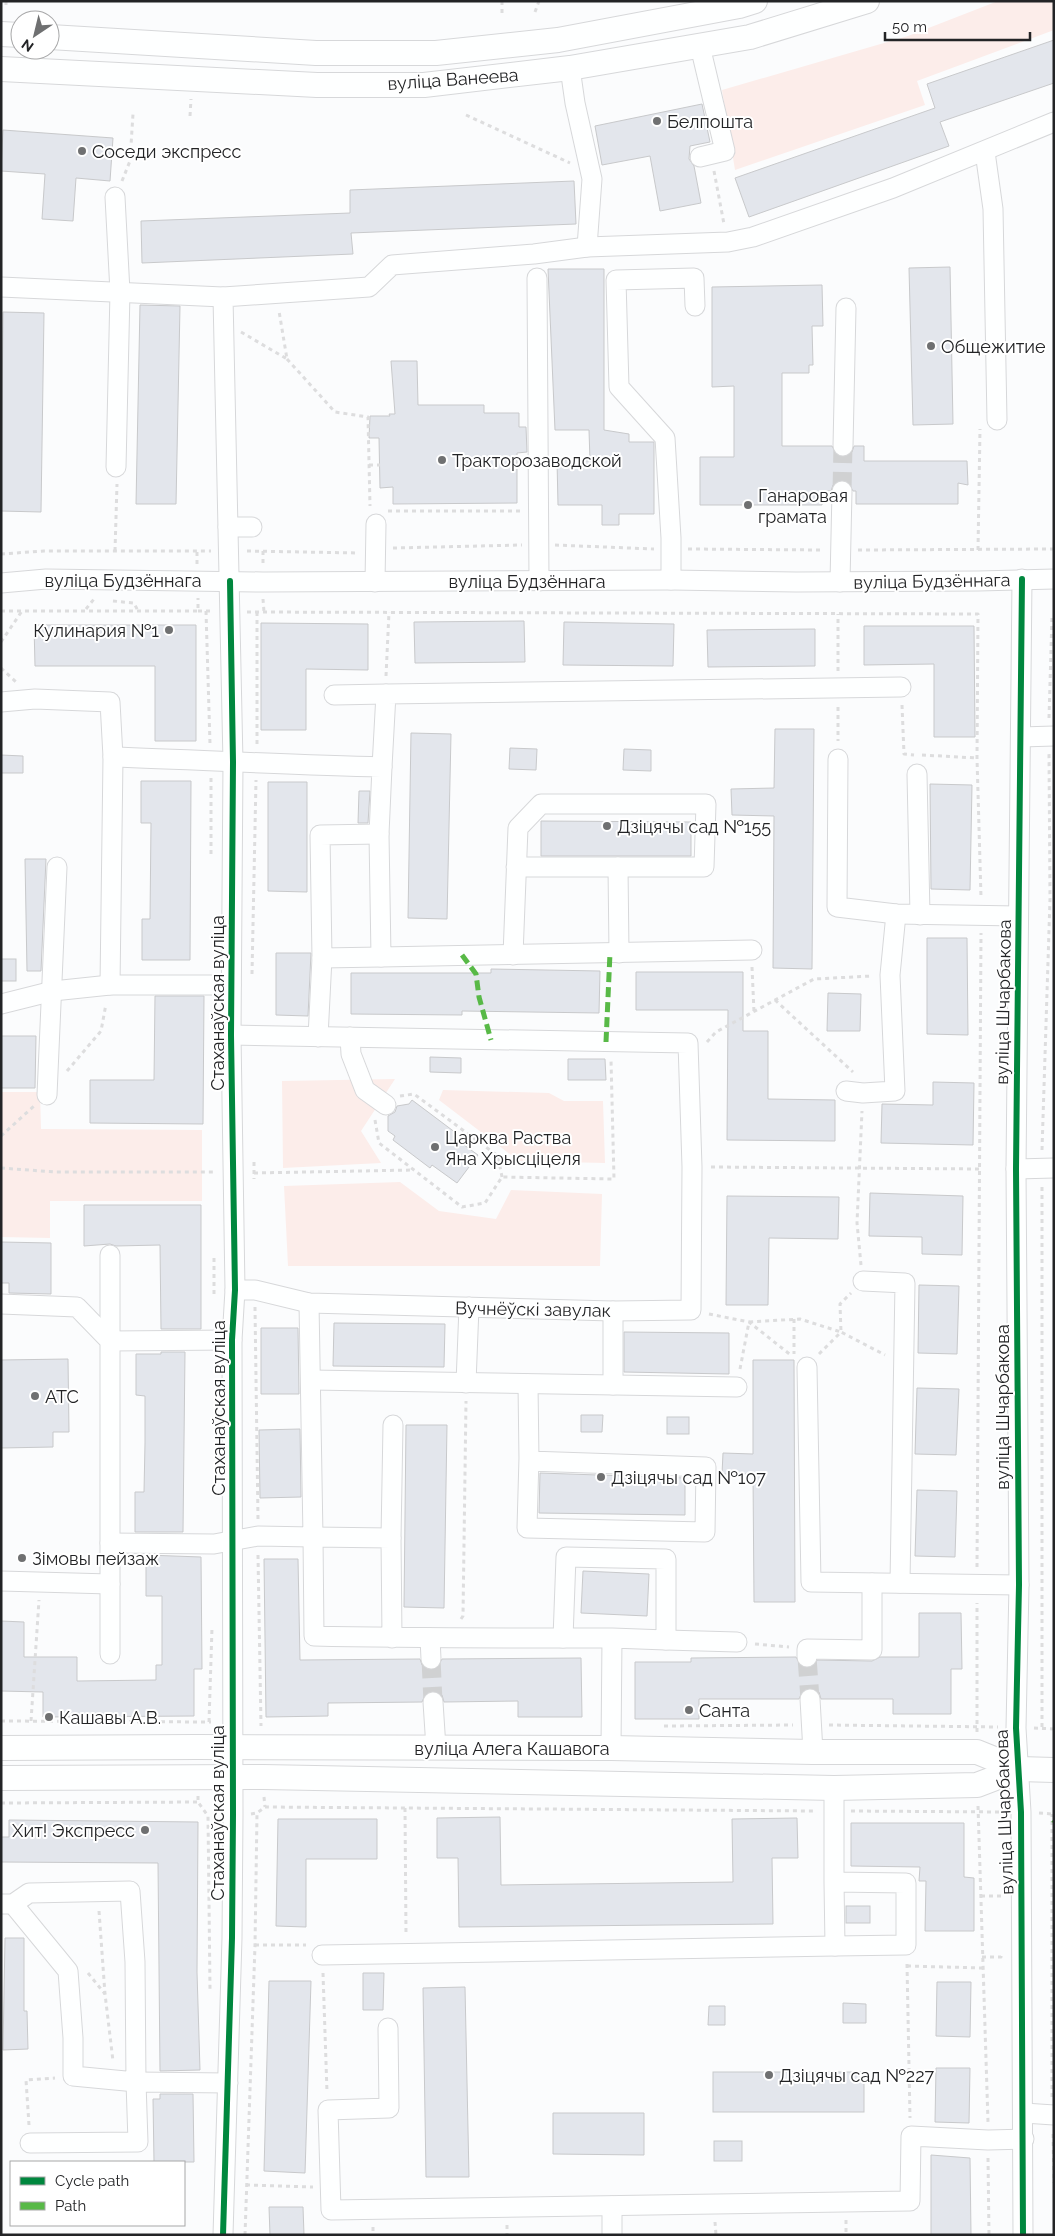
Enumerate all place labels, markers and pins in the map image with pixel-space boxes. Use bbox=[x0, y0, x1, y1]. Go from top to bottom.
place label: Белпошта bbox=[667, 111, 753, 132]
marker: Белпошта bbox=[651, 115, 663, 127]
place label: Соседи экспресс bbox=[92, 141, 242, 162]
marker: Соседи экспресс bbox=[76, 145, 88, 157]
place label: Общежитие bbox=[941, 336, 1046, 357]
marker: Общежитие bbox=[925, 340, 937, 352]
place label: Тракторозаводской bbox=[452, 450, 622, 471]
marker: Тракторозаводской bbox=[436, 454, 448, 466]
place label: Ганаровая грамата bbox=[758, 485, 848, 527]
marker: Ганаровая грамата bbox=[742, 499, 754, 511]
place label: Кулинария №1 bbox=[33, 620, 159, 641]
marker: Кулинария №1 bbox=[163, 624, 175, 636]
place label: Дзіцячы сад №155 bbox=[617, 816, 771, 837]
marker: Дзіцячы сад №155 bbox=[601, 820, 613, 832]
place label: Царква Раства Яна Хрысціцеля bbox=[445, 1127, 581, 1169]
marker: Царква Раства Яна Хрысціцеля bbox=[429, 1141, 441, 1153]
place label: АТС bbox=[45, 1386, 79, 1407]
marker: АТС bbox=[29, 1390, 41, 1402]
place label: Дзіцячы сад №107 bbox=[611, 1467, 766, 1488]
marker: Дзіцячы сад №107 bbox=[595, 1471, 607, 1483]
place label: Зімовы пейзаж bbox=[32, 1548, 159, 1569]
marker: Зімовы пейзаж bbox=[16, 1552, 28, 1564]
place label: Санта bbox=[699, 1700, 750, 1721]
marker: Санта bbox=[683, 1704, 695, 1716]
place label: Кашавы А.В. bbox=[59, 1707, 161, 1728]
marker: Кашавы А.В. bbox=[43, 1711, 55, 1723]
place label: Хит! Экспресс bbox=[12, 1820, 135, 1841]
marker: Хит! Экспресс bbox=[139, 1824, 151, 1836]
place label: Дзіцячы сад №227 bbox=[779, 2065, 935, 2086]
marker: Дзіцячы сад №227 bbox=[763, 2069, 775, 2081]

